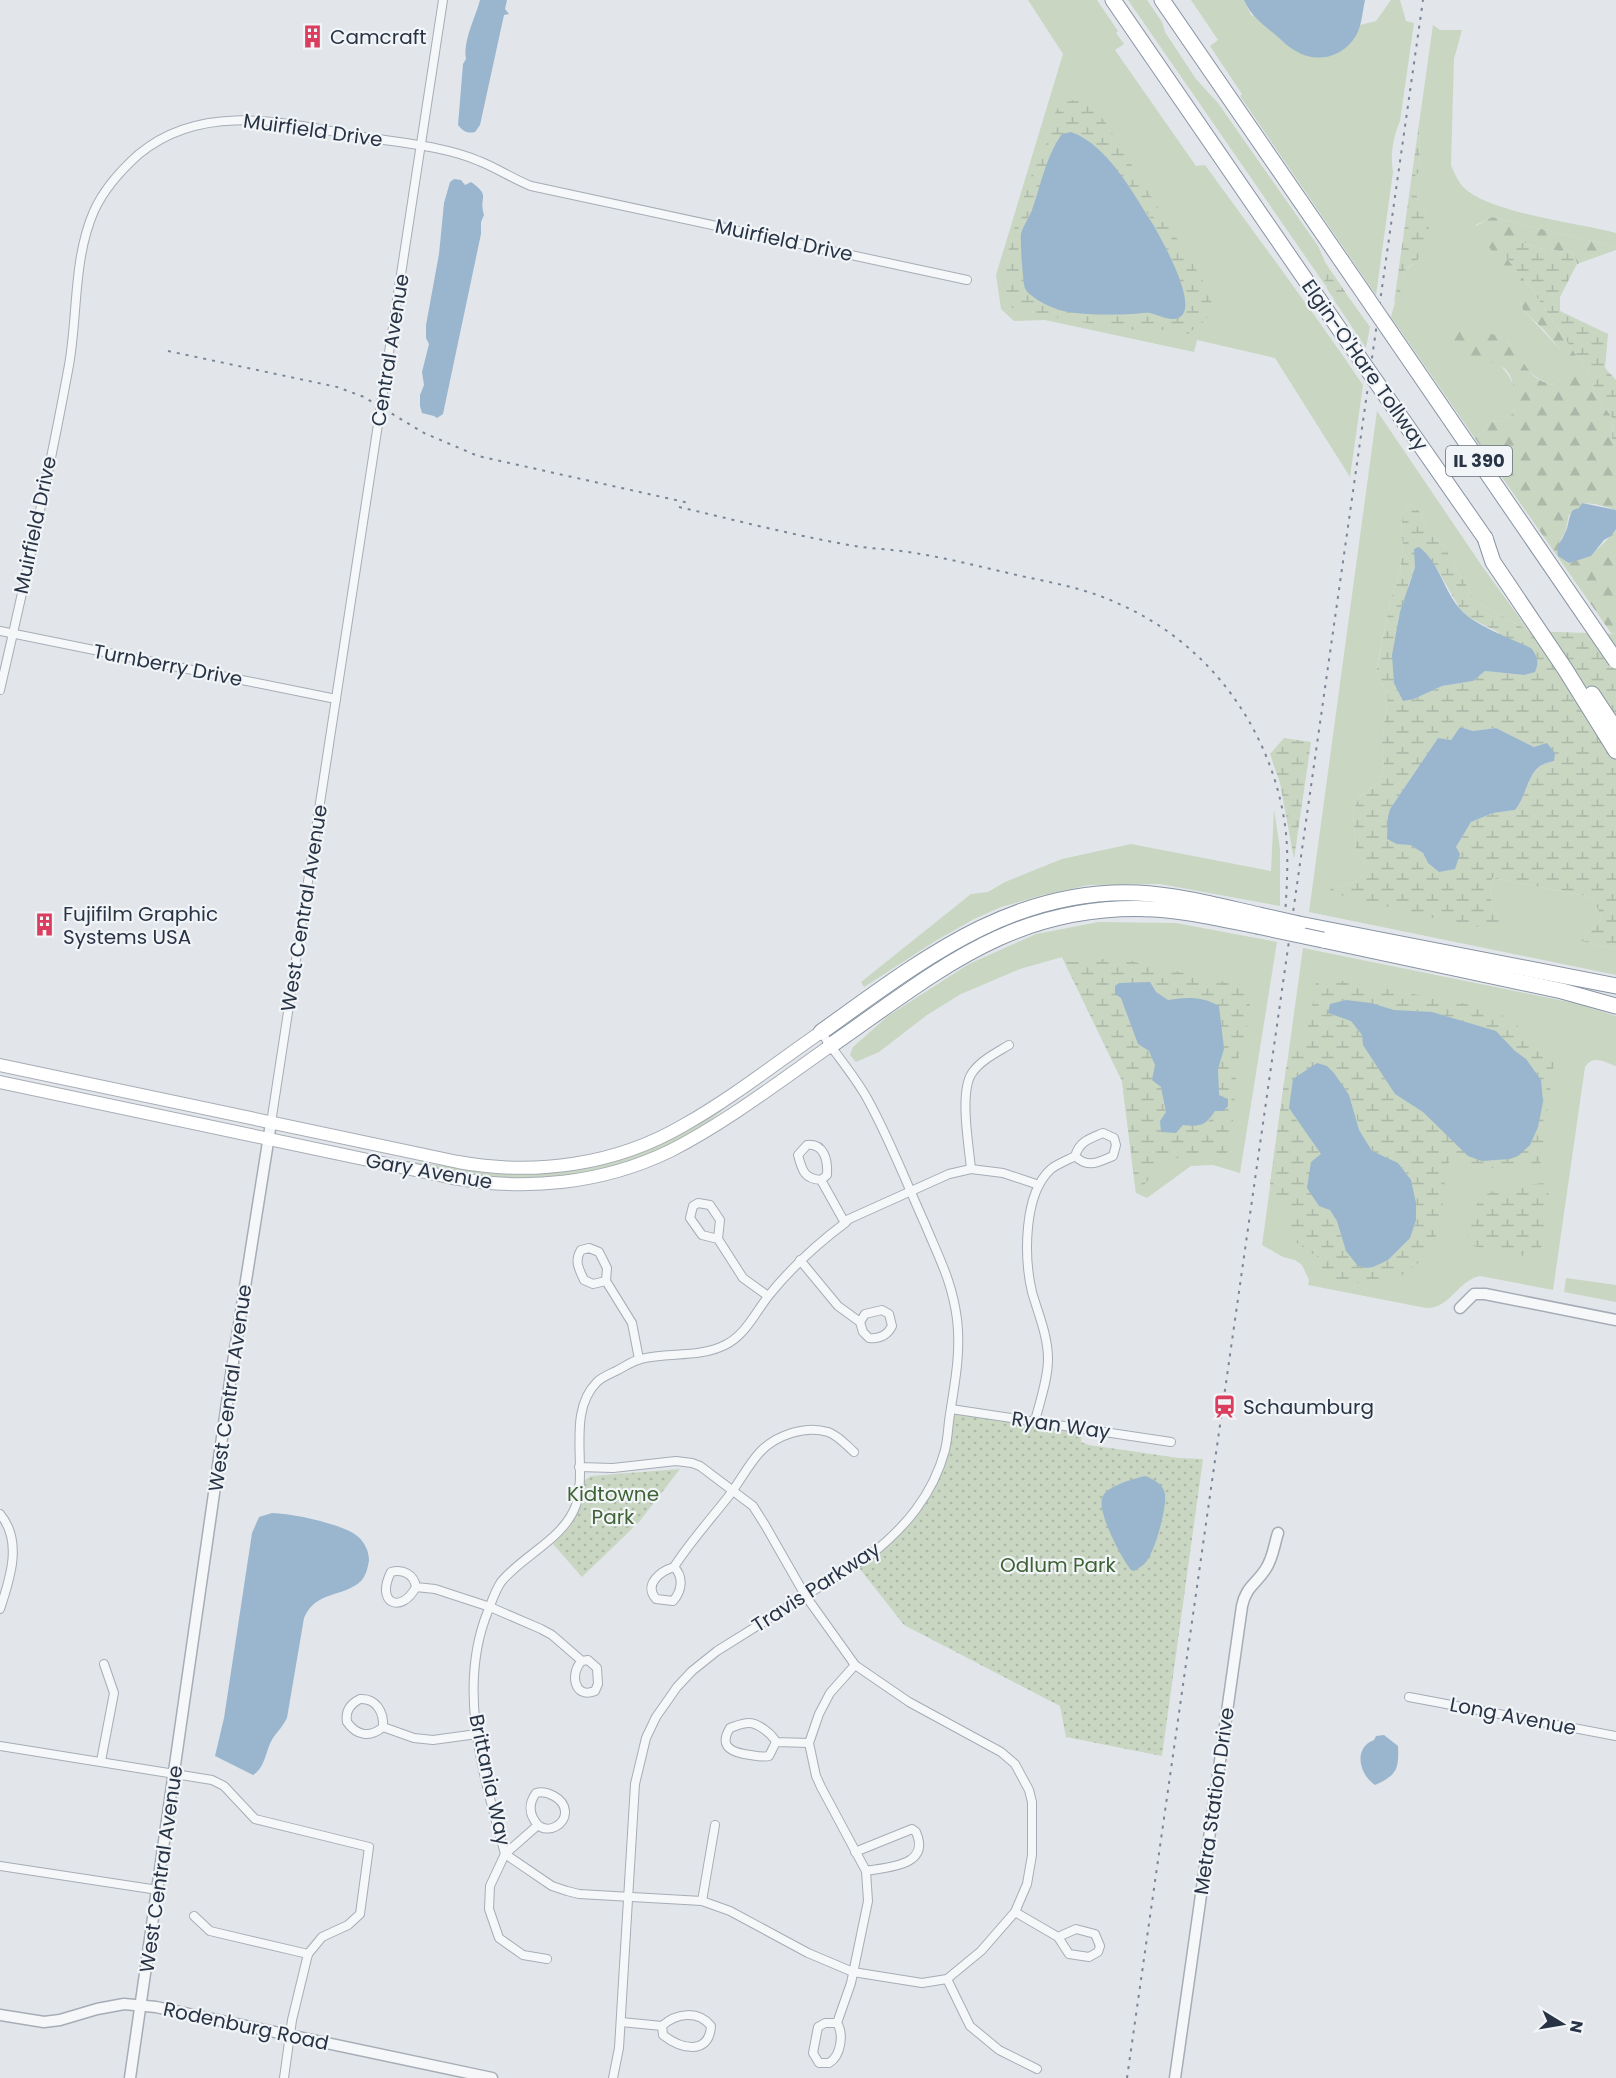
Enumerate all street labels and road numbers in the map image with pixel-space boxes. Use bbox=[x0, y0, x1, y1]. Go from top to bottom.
street label: Muirfield Drive bbox=[242, 106, 384, 154]
street label: Muirfield Drive bbox=[713, 212, 855, 268]
street label: Central Avenue bbox=[364, 272, 416, 428]
street label: Elgin-O'Hare Tollway bbox=[1295, 274, 1435, 456]
road number: IL 390 bbox=[1446, 446, 1512, 476]
street label: Muirfield Drive bbox=[7, 454, 63, 596]
street label: Turnberry Drive bbox=[91, 637, 245, 693]
street label: West Central Avenue bbox=[274, 802, 334, 1014]
street label: Gary Avenue bbox=[363, 1146, 495, 1196]
street label: West Central Avenue bbox=[202, 1282, 258, 1494]
street label: Ryan Way bbox=[1010, 1404, 1112, 1446]
street label: Travis Parkway bbox=[746, 1535, 886, 1639]
street label: Long Avenue bbox=[1447, 1690, 1579, 1742]
street label: Metra Station Drive bbox=[1187, 1705, 1241, 1897]
street label: Brittania Way bbox=[462, 1712, 518, 1848]
street label: West Central Avenue bbox=[133, 1763, 189, 1975]
street label: Rodenburg Road bbox=[161, 1995, 331, 2057]

